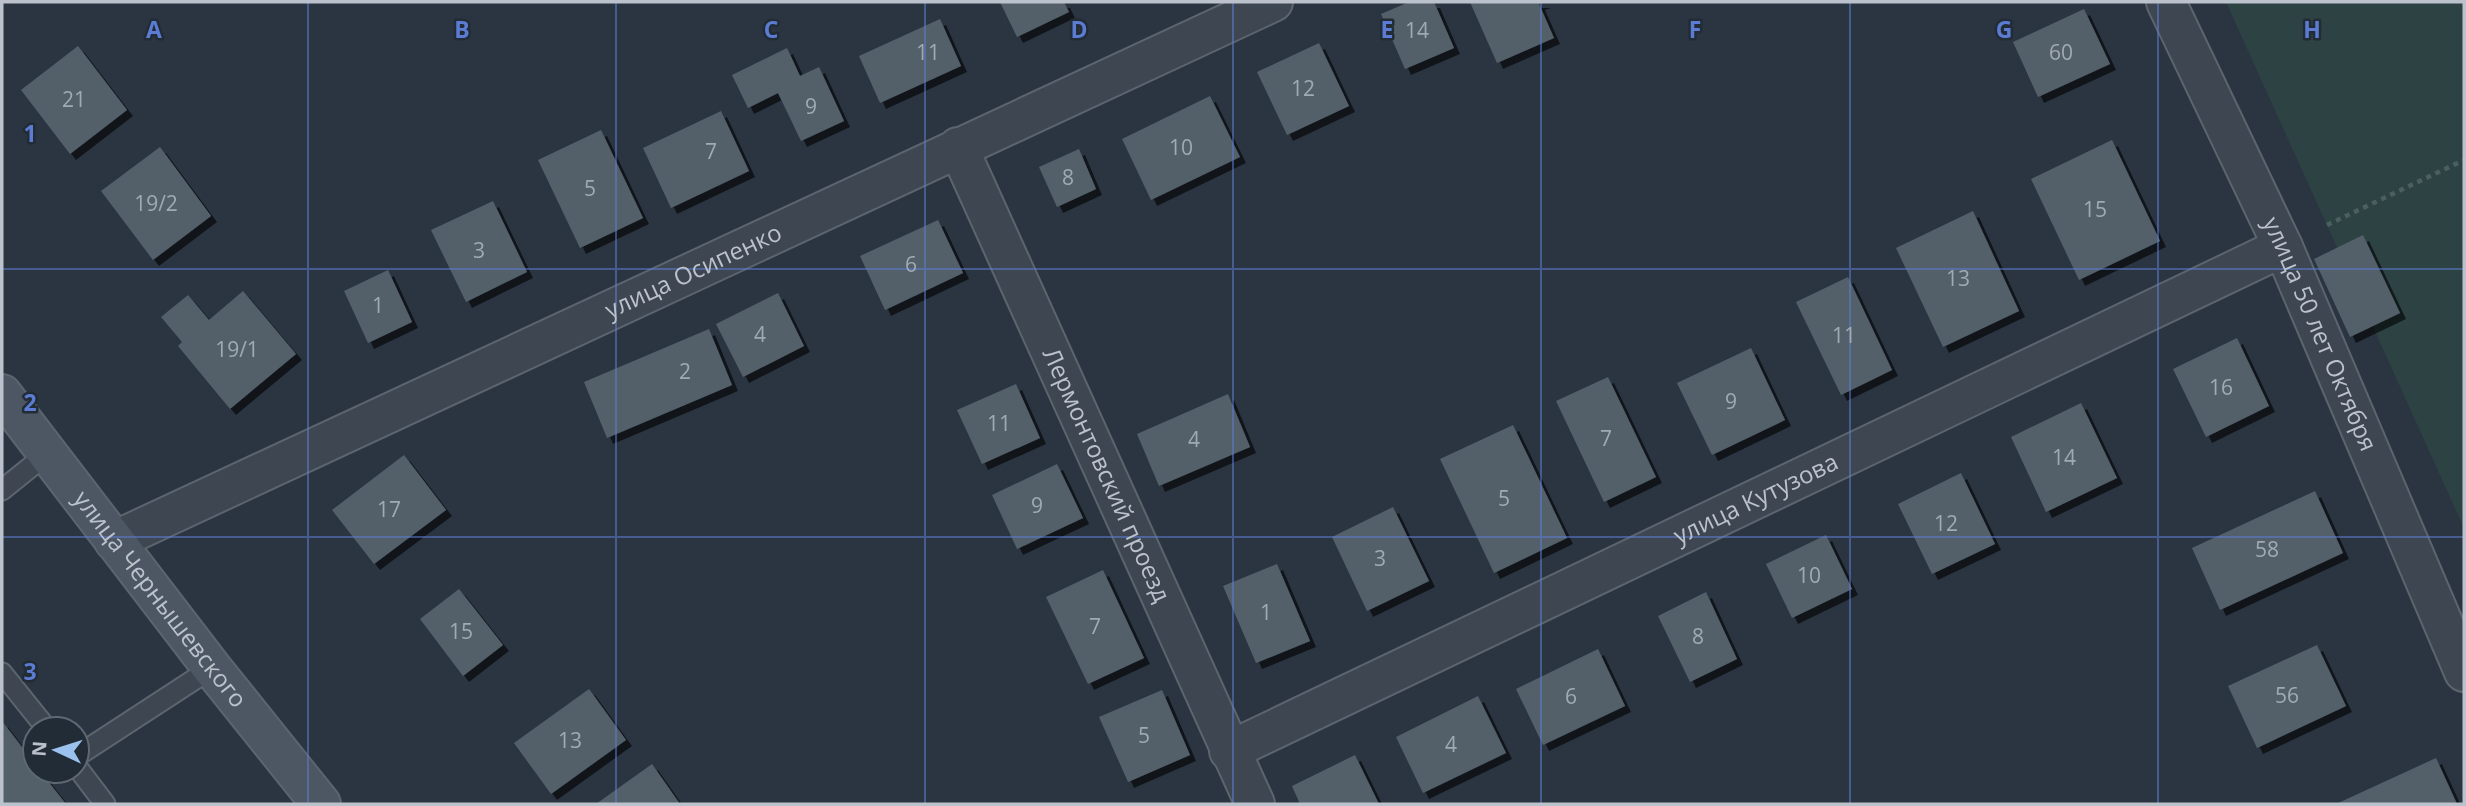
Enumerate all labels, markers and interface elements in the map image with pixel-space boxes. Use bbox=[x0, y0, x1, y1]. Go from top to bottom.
text: A bbox=[146, 13, 162, 45]
text: B bbox=[454, 13, 470, 45]
text: C bbox=[764, 13, 778, 45]
text: D bbox=[1070, 13, 1088, 45]
text: E bbox=[1381, 13, 1393, 45]
text: F bbox=[1689, 13, 1701, 45]
text: G bbox=[1996, 13, 2012, 45]
text: H bbox=[2303, 13, 2321, 45]
house number: 14 bbox=[1405, 16, 1429, 44]
house number: 11 bbox=[916, 38, 940, 66]
house number: 60 bbox=[2049, 38, 2073, 66]
house number: 12 bbox=[1291, 74, 1315, 102]
house number: 21 bbox=[62, 85, 86, 113]
house number: 9 bbox=[805, 92, 817, 120]
text: 1 bbox=[23, 117, 37, 149]
house number: 10 bbox=[1169, 133, 1193, 161]
house number: 7 bbox=[705, 137, 717, 165]
house number: 8 bbox=[1062, 163, 1074, 191]
house number: 5 bbox=[584, 174, 596, 202]
house number: 19/2 bbox=[134, 189, 178, 217]
house number: 15 bbox=[2083, 195, 2107, 223]
street label: улица 50 лет Октября bbox=[2256, 211, 2386, 456]
street label: улица Осипенко bbox=[599, 215, 787, 326]
house number: 3 bbox=[473, 236, 485, 264]
house number: 6 bbox=[905, 250, 917, 278]
house number: 13 bbox=[1946, 264, 1970, 292]
house number: 1 bbox=[372, 291, 384, 319]
house number: 4 bbox=[754, 320, 766, 348]
house number: 11 bbox=[1832, 321, 1856, 349]
house number: 19/1 bbox=[215, 335, 259, 363]
street label: Лермонтовский проезд bbox=[1036, 342, 1179, 607]
house number: 2 bbox=[679, 357, 691, 385]
house number: 16 bbox=[2209, 373, 2233, 401]
text: 2 bbox=[23, 386, 37, 418]
house number: 9 bbox=[1725, 387, 1737, 415]
house number: 11 bbox=[987, 409, 1011, 437]
house number: 7 bbox=[1600, 424, 1612, 452]
house number: 4 bbox=[1188, 425, 1200, 453]
house number: 14 bbox=[2052, 443, 2076, 471]
street label: улица Кутузова bbox=[1667, 444, 1843, 551]
street label: улица Чернышевского bbox=[67, 483, 255, 714]
house number: 5 bbox=[1498, 484, 1510, 512]
house number: 9 bbox=[1031, 491, 1043, 519]
house number: 17 bbox=[377, 495, 401, 523]
house number: 12 bbox=[1934, 509, 1958, 537]
house number: 58 bbox=[2255, 535, 2279, 563]
house number: 3 bbox=[1374, 544, 1386, 572]
house number: 10 bbox=[1797, 561, 1821, 589]
house number: 1 bbox=[1260, 598, 1272, 626]
house number: 7 bbox=[1089, 612, 1101, 640]
house number: 15 bbox=[449, 617, 473, 645]
house number: 8 bbox=[1692, 622, 1704, 650]
text: 3 bbox=[23, 655, 37, 687]
house number: 56 bbox=[2275, 681, 2299, 709]
house number: 6 bbox=[1565, 682, 1577, 710]
north arrow bbox=[21, 715, 91, 785]
house number: 5 bbox=[1138, 721, 1150, 749]
house number: 13 bbox=[558, 726, 582, 754]
house number: 4 bbox=[1445, 730, 1457, 758]
text: N bbox=[26, 740, 53, 757]

